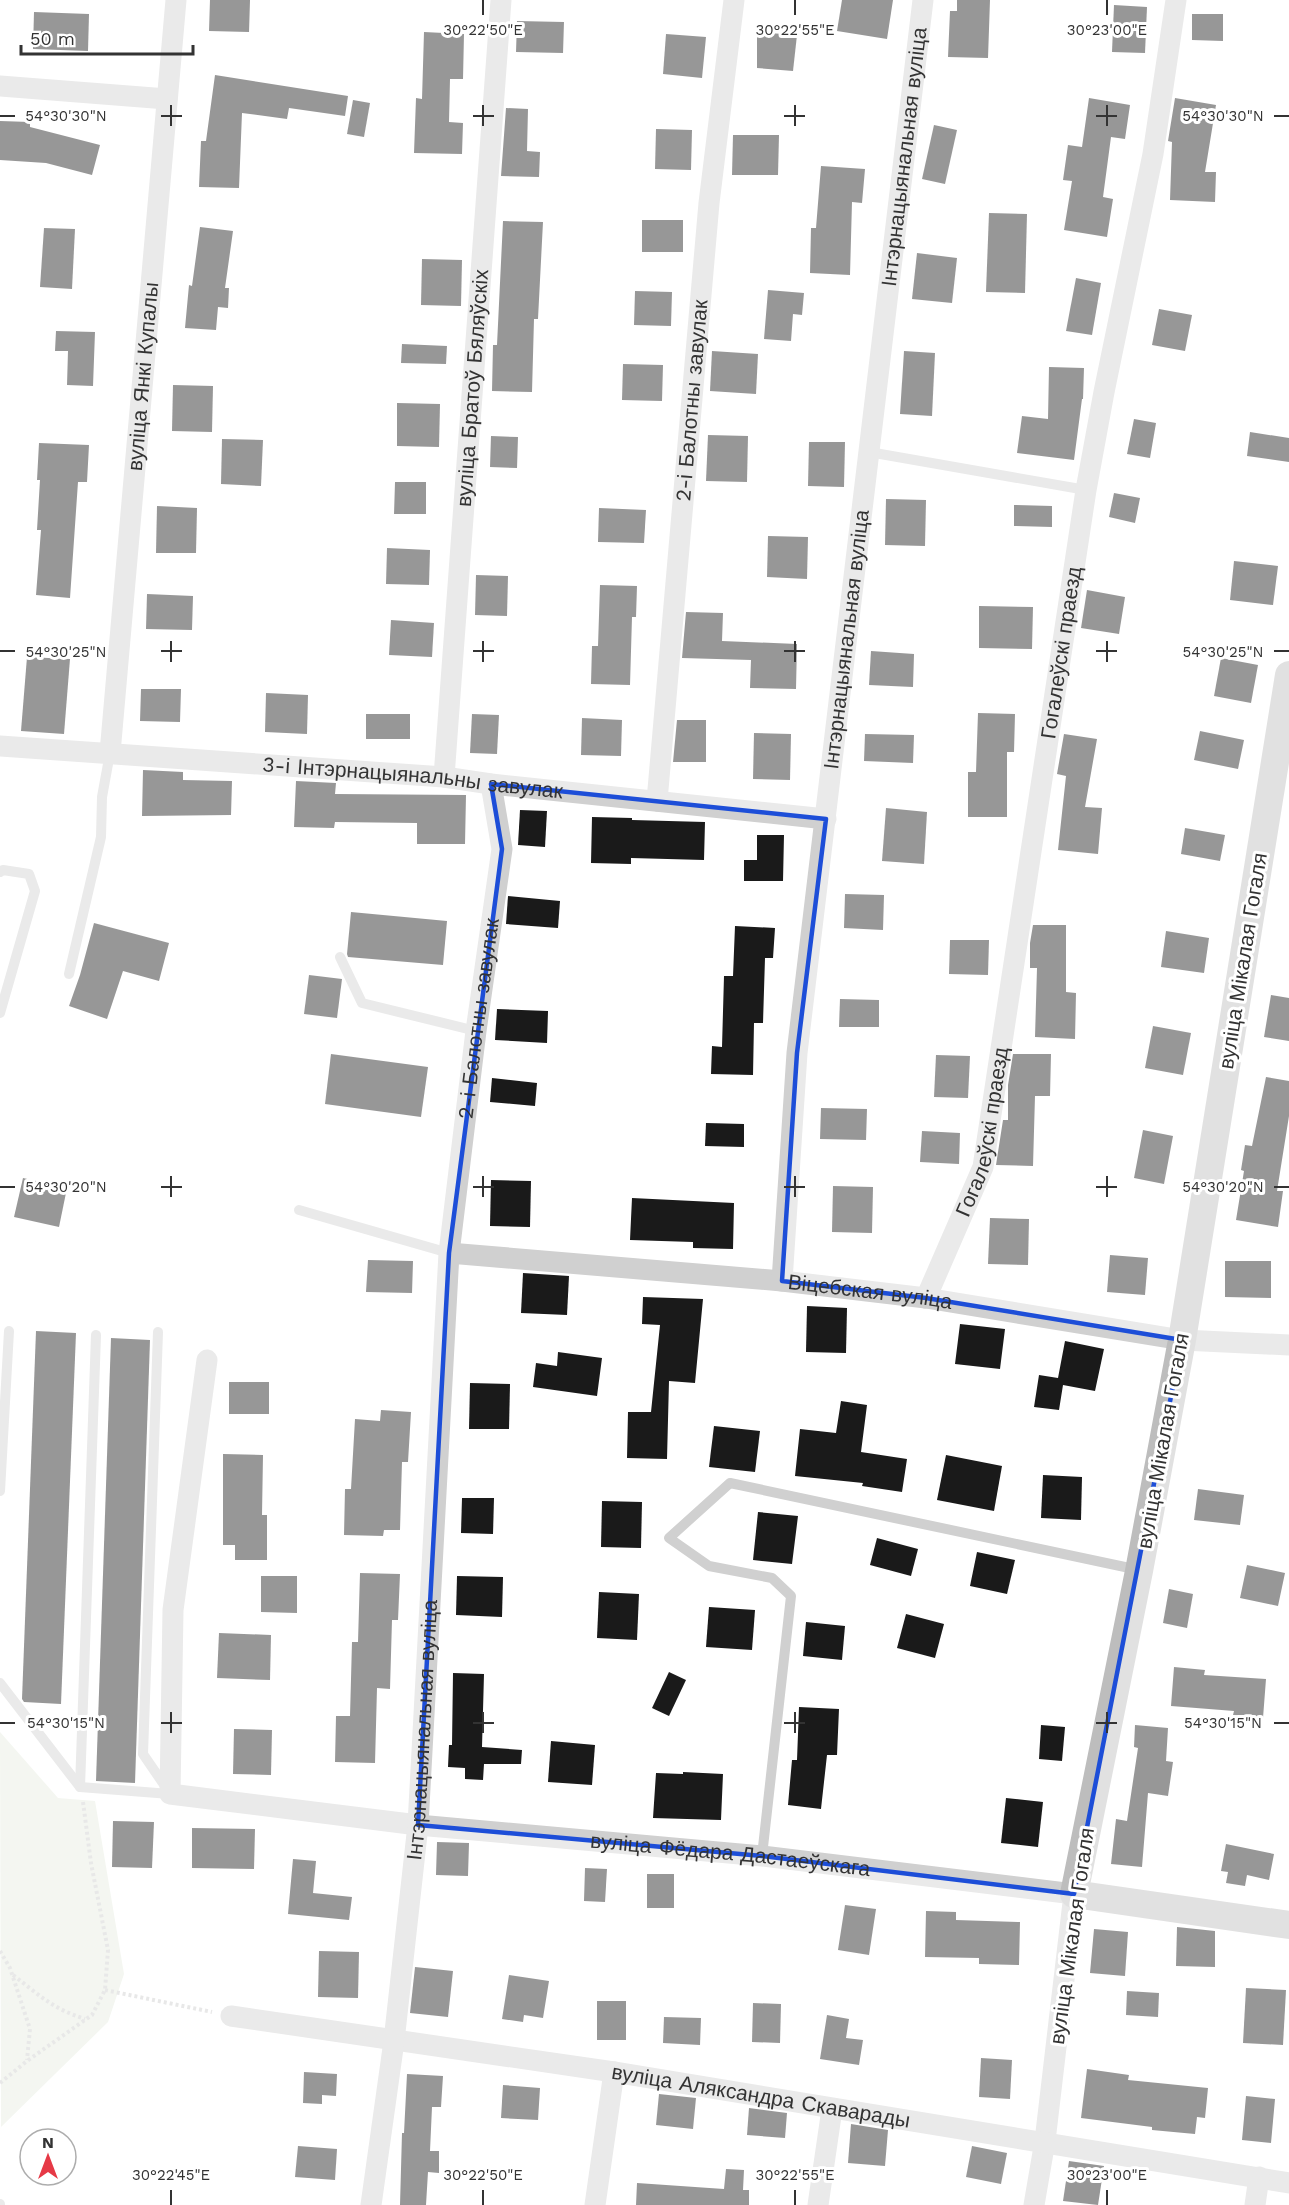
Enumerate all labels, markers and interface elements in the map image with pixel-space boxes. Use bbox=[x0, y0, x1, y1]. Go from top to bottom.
scale bar bbox=[21, 18, 194, 56]
text: 30°22'50"E bbox=[443, 21, 523, 39]
text: 30°22'55"E bbox=[755, 21, 835, 39]
text: 30°23'00"E bbox=[1067, 21, 1147, 39]
street label: Інтэрнацыянальная вуліца bbox=[876, 25, 932, 288]
text: 50 m bbox=[30, 28, 75, 49]
text: 54°30'30"N bbox=[25, 107, 107, 125]
text: 54°30'30"N bbox=[1182, 107, 1264, 125]
street label: вуліца Братоў Бяляўскіх bbox=[451, 268, 493, 508]
street label: вуліца Янкі Купалы bbox=[122, 281, 163, 472]
street label: 2-і Балотны завулак bbox=[670, 298, 713, 502]
street label: Інтэрнацыянальная вуліца bbox=[818, 508, 874, 770]
street label: Гогалеўскі праезд bbox=[1035, 565, 1086, 741]
text: 54°30'25"N bbox=[26, 643, 106, 661]
text: 54°30'25"N bbox=[1183, 643, 1263, 661]
street label: 3-і Інтэрнацыянальны завулак bbox=[262, 751, 565, 804]
street label: вуліца Мікалая Гогаля bbox=[1213, 851, 1272, 1071]
street label: 2-і Балотны завулак bbox=[452, 916, 504, 1120]
street label: Гогалеўскі праезд bbox=[950, 1045, 1013, 1220]
text: 54°30'20"N bbox=[25, 1178, 107, 1196]
text: 54°30'20"N bbox=[1182, 1178, 1264, 1196]
street label: Віцебская вуліца bbox=[787, 1269, 955, 1314]
street label: вуліца Мікалая Гогаля bbox=[1131, 1331, 1194, 1551]
street label: Інтэрнацыянальная вуліца bbox=[401, 1599, 442, 1862]
text: 54°30'15"N bbox=[27, 1714, 105, 1732]
text: 54°30'15"N bbox=[1184, 1714, 1262, 1732]
street label: вуліца Мікалая Гогаля bbox=[1044, 1826, 1099, 2046]
street label: вуліца Фёдара Дастаеўскага bbox=[589, 1828, 872, 1881]
street label: вуліца Аляксандра Скаварады bbox=[610, 2059, 912, 2133]
north arrow bbox=[18, 2127, 78, 2187]
text: N bbox=[42, 2133, 54, 2152]
text: 30°22'45"E bbox=[132, 2166, 210, 2184]
text: 30°22'50"E bbox=[443, 2166, 523, 2184]
text: 30°22'55"E bbox=[755, 2166, 835, 2184]
text: 30°23'00"E bbox=[1067, 2166, 1147, 2184]

